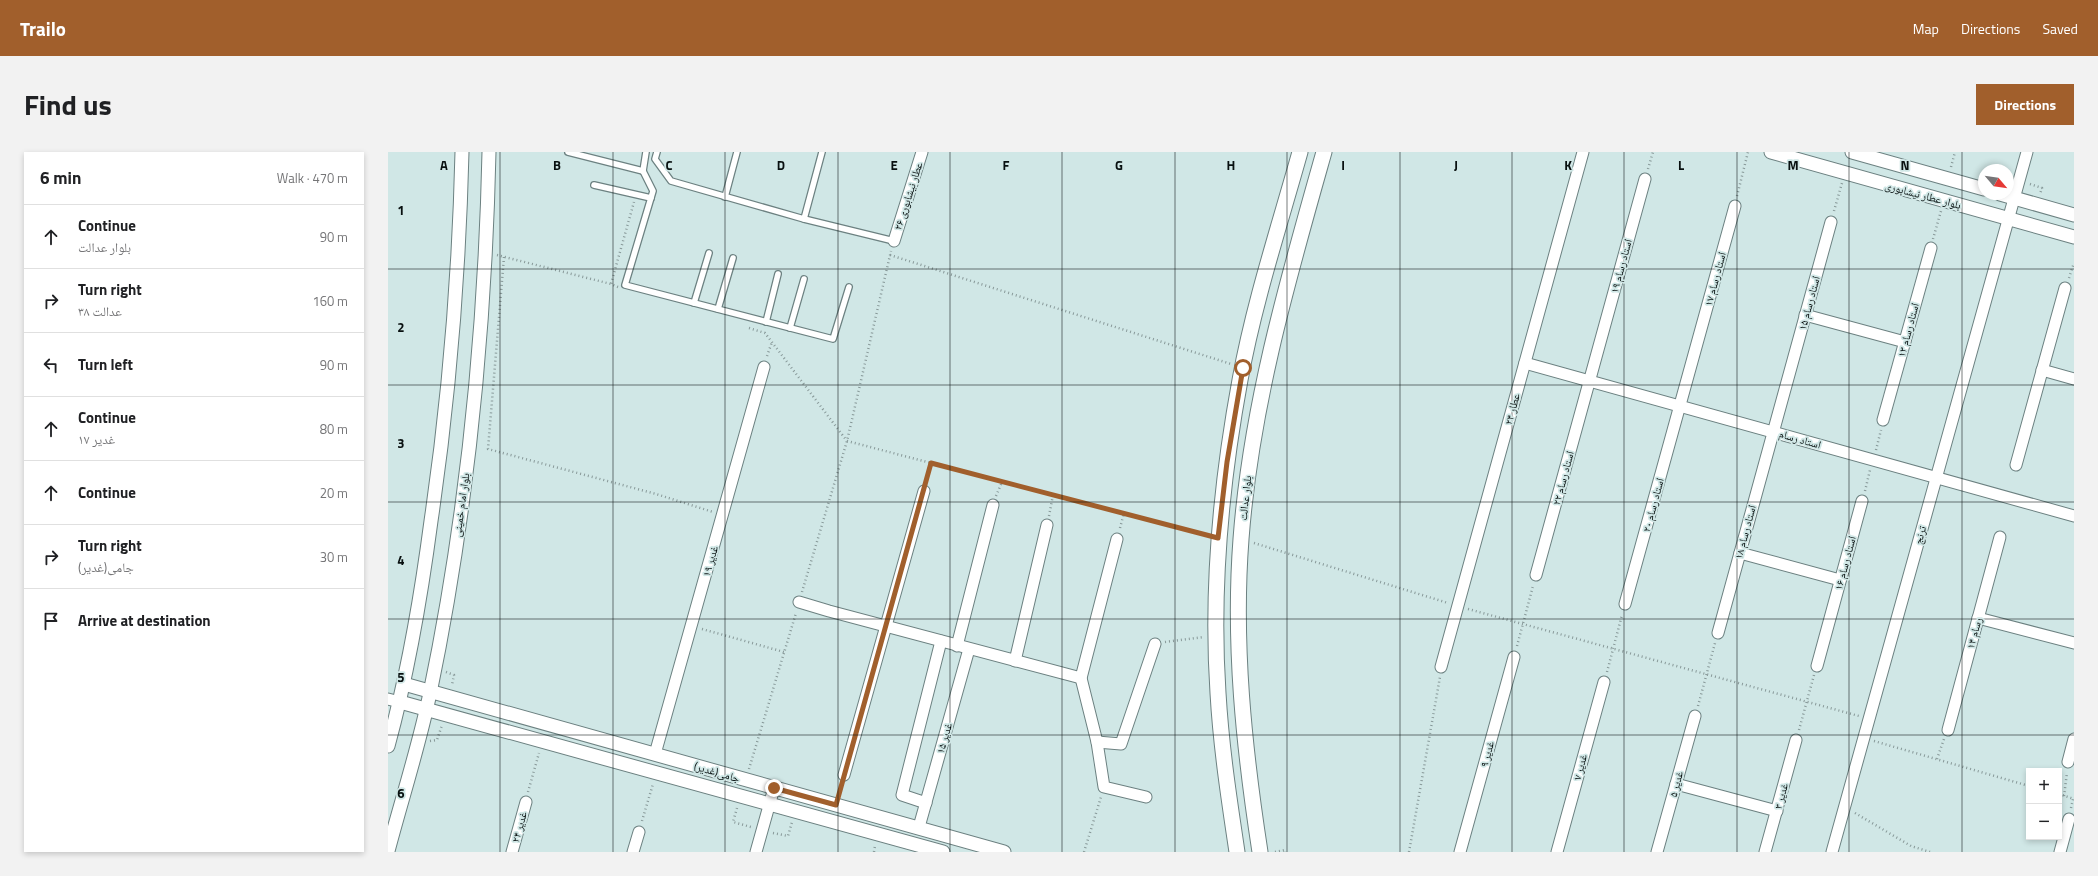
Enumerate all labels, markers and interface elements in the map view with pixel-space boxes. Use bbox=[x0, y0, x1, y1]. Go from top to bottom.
text: Trailo bbox=[20, 14, 66, 43]
text: Map bbox=[1913, 18, 1939, 39]
text: Directions bbox=[1961, 18, 2020, 39]
text: Saved bbox=[2042, 18, 2078, 39]
text: Find us bbox=[24, 83, 112, 126]
button: Directions bbox=[1976, 84, 2074, 125]
text: A bbox=[440, 155, 448, 175]
text: B bbox=[553, 155, 561, 175]
text: C bbox=[665, 155, 673, 175]
text: D bbox=[777, 155, 785, 175]
text: E bbox=[890, 155, 898, 175]
text: F bbox=[1003, 155, 1010, 175]
text: G bbox=[1115, 155, 1123, 175]
text: H bbox=[1227, 155, 1235, 175]
text: I bbox=[1341, 155, 1345, 175]
text: J bbox=[1454, 155, 1458, 175]
text: K bbox=[1564, 155, 1572, 175]
text: L bbox=[1678, 155, 1684, 175]
text: M bbox=[1787, 155, 1799, 175]
text: N bbox=[1900, 155, 1910, 175]
street label: عطار نیشابوری ۲۶ bbox=[889, 160, 927, 232]
north arrow bbox=[1978, 164, 2014, 200]
text: 6 min bbox=[40, 165, 81, 191]
text: Walk · 470 m bbox=[277, 168, 348, 188]
street label: بلوار عطار نیشابوری bbox=[1883, 177, 1963, 213]
text: 1 bbox=[397, 200, 405, 220]
text: Continue bbox=[78, 214, 136, 237]
icon: ahead bbox=[40, 226, 62, 248]
text: 90 m bbox=[320, 227, 348, 247]
text: بلوار عدالت bbox=[78, 237, 131, 257]
street label: استاد رسام ۱۹ bbox=[1606, 237, 1636, 295]
street label: استاد رسام ۱۷ bbox=[1700, 250, 1730, 308]
street label: استاد رسام ۱۵ bbox=[1794, 274, 1824, 332]
text: Turn right bbox=[78, 278, 142, 301]
icon: right bbox=[40, 290, 62, 312]
text: 160 m bbox=[312, 291, 348, 311]
text: عدالت ۳۸ bbox=[78, 301, 122, 321]
street label: استاد رسام ۱۳ bbox=[1893, 301, 1923, 359]
text: 2 bbox=[397, 317, 405, 337]
text: Turn left bbox=[78, 353, 133, 376]
icon: left bbox=[40, 354, 62, 376]
text: 90 m bbox=[320, 355, 348, 375]
route start bbox=[1234, 359, 1252, 377]
street label: عطار ۲۴ bbox=[1500, 391, 1524, 426]
text: Continue bbox=[78, 406, 136, 429]
icon: ahead bbox=[40, 418, 62, 440]
text: 80 m bbox=[320, 419, 348, 439]
street label: استاد رسام bbox=[1777, 425, 1823, 453]
text: غدیر ۱۷ bbox=[78, 429, 115, 449]
text: 3 bbox=[397, 433, 405, 453]
street label: استاد رسام ۲۲ bbox=[1548, 449, 1578, 507]
street label: بلوار امام خمینی bbox=[449, 472, 473, 538]
street label: بلوار عدالت bbox=[1235, 475, 1255, 521]
street label: استاد رسام ۲۰ bbox=[1638, 476, 1668, 534]
text: Continue bbox=[78, 481, 136, 504]
icon: ahead bbox=[40, 482, 62, 504]
text: 20 m bbox=[320, 483, 348, 503]
street label: استاد رسام ۱۸ bbox=[1730, 503, 1760, 561]
street label: ترنج bbox=[1910, 523, 1930, 546]
text: Turn right bbox=[78, 534, 142, 557]
street label: استاد رسام ۱۶ bbox=[1830, 534, 1860, 592]
street label: غدیر ۱۹ bbox=[698, 543, 722, 578]
icon: right bbox=[40, 546, 62, 568]
text: 30 m bbox=[320, 547, 348, 567]
text: 4 bbox=[397, 550, 405, 570]
text: جامی(غدیر) bbox=[78, 557, 134, 577]
text: Arrive at destination bbox=[78, 609, 211, 632]
icon: arrive bbox=[40, 610, 62, 632]
street label: رسام ۱۴ bbox=[1962, 615, 1986, 651]
text: 5 bbox=[397, 667, 405, 687]
street label: غدیر ۱۵ bbox=[932, 720, 956, 755]
street label: غدیر ۹ bbox=[1476, 739, 1498, 769]
street label: غدیر ۷ bbox=[1569, 752, 1591, 782]
street label: جامی(غدیر) bbox=[692, 758, 742, 786]
map controls bbox=[2026, 768, 2062, 840]
button: + bbox=[2026, 768, 2062, 804]
street label: غدیر ۵ bbox=[1665, 769, 1687, 799]
route end bbox=[765, 779, 783, 797]
street label: غدیر ۳ bbox=[1770, 781, 1792, 811]
text: 6 bbox=[397, 783, 405, 803]
button: − bbox=[2026, 804, 2062, 840]
street label: غدیر ۲۴ bbox=[507, 809, 531, 844]

